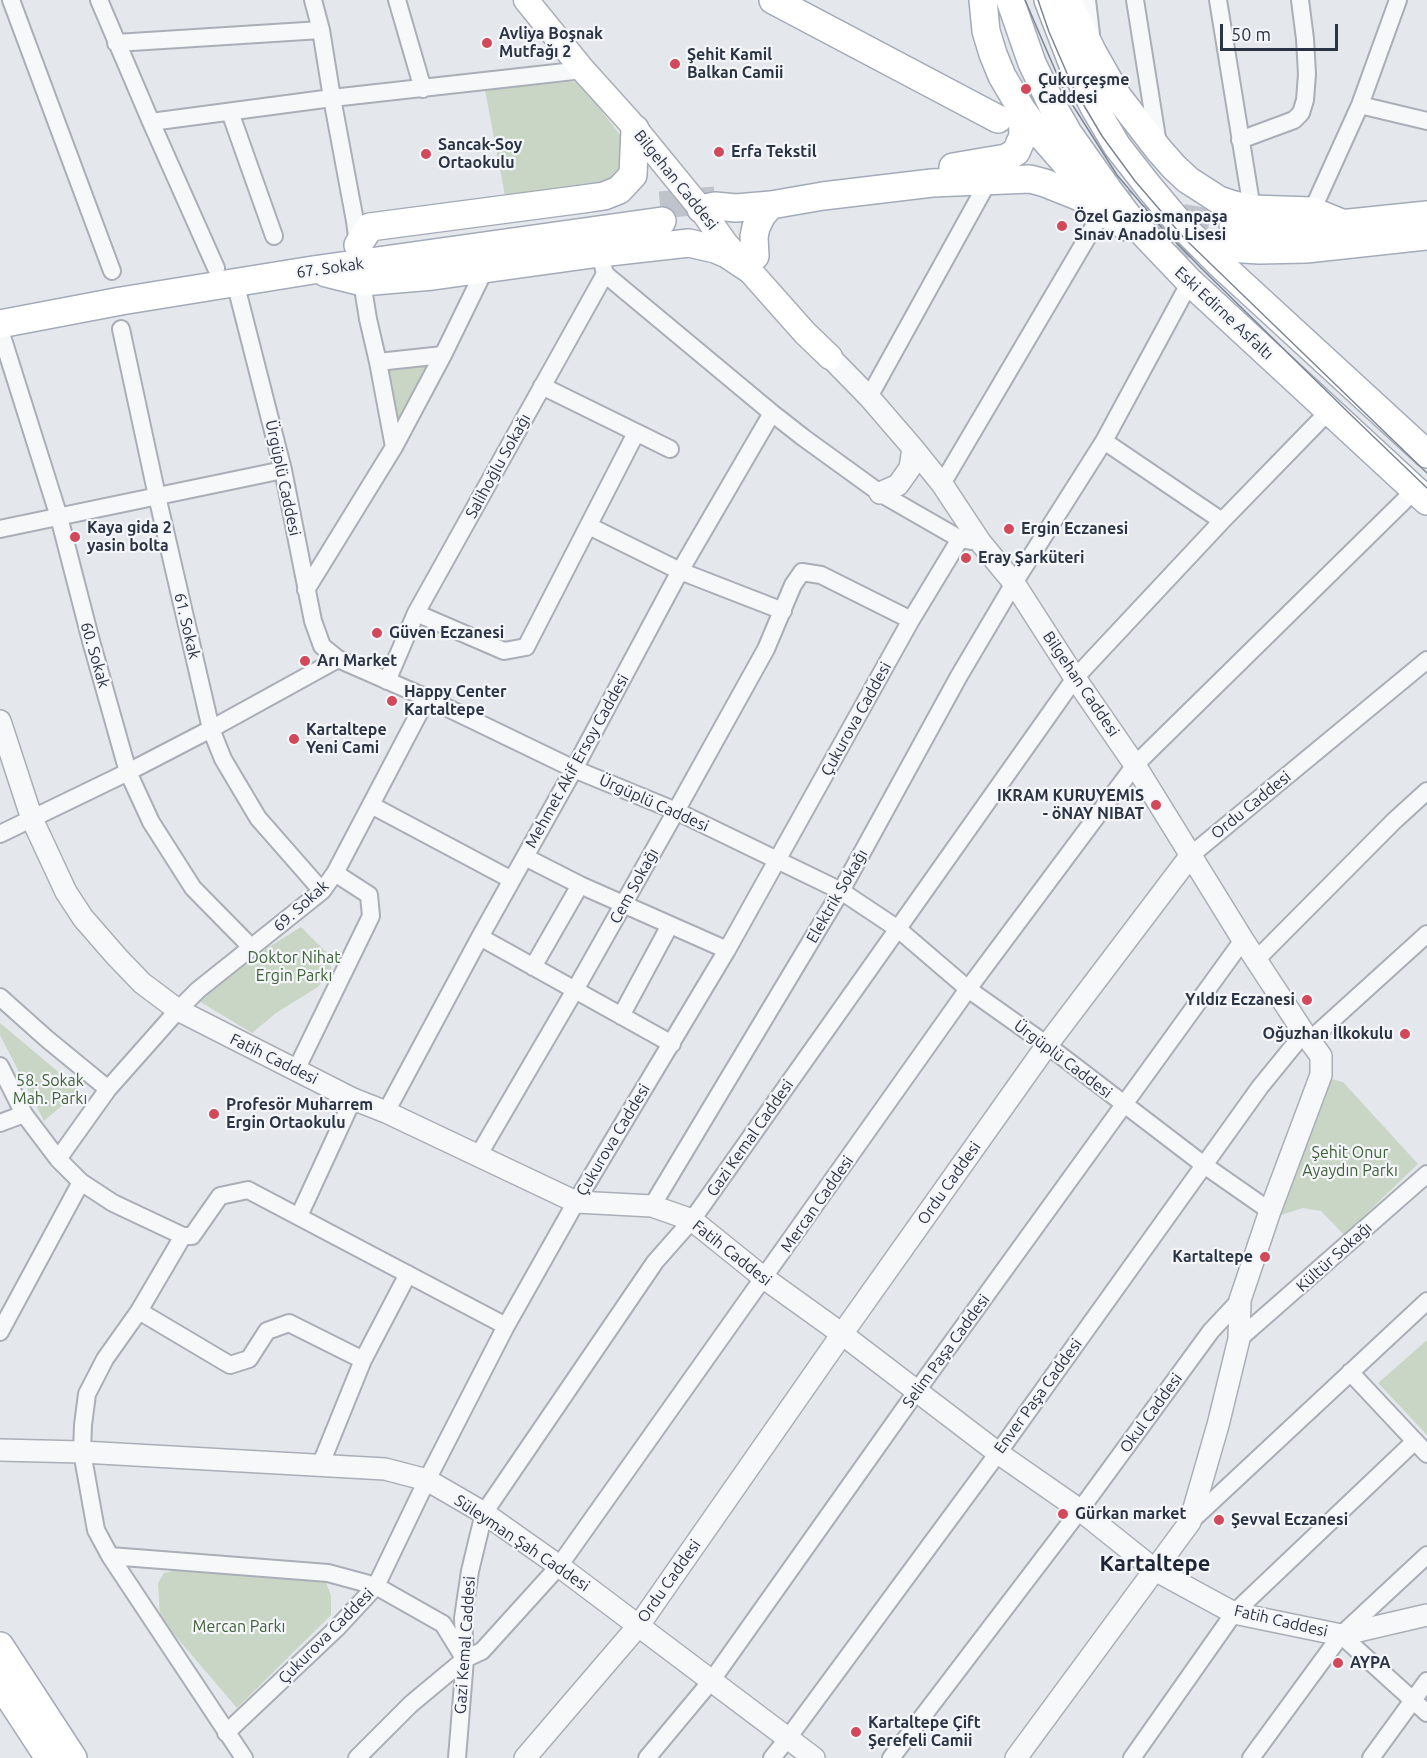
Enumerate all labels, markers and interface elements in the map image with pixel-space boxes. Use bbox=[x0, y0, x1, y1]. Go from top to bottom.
scale bar bbox=[1223, 12, 1342, 50]
place label: Avliya Boşnak Mutfağı 2 bbox=[499, 24, 603, 62]
text: 50 m bbox=[1231, 24, 1271, 44]
marker: Avliya Boşnak Mutfağı 2 bbox=[480, 36, 494, 50]
place label: Şehit Kamil Balkan Camii bbox=[687, 45, 784, 83]
marker: Şehit Kamil Balkan Camii bbox=[668, 57, 682, 71]
place label: Çukurçeşme Caddesi bbox=[1038, 70, 1129, 108]
marker: Çukurçeşme Caddesi bbox=[1019, 82, 1033, 96]
street label: Bilgehan Caddesi bbox=[630, 126, 722, 234]
place label: Sancak-Soy Ortaokulu bbox=[438, 135, 522, 173]
place label: Erfa Tekstil bbox=[731, 142, 817, 162]
marker: Erfa Tekstil bbox=[712, 145, 726, 159]
marker: Sancak-Soy Ortaokulu bbox=[419, 147, 433, 161]
place label: Özel Gaziosmanpaşa Sınav Anadolu Lisesi bbox=[1074, 207, 1228, 245]
marker: Özel Gaziosmanpaşa Sınav Anadolu Lisesi bbox=[1055, 219, 1069, 233]
street label: 67. Sokak bbox=[295, 254, 365, 282]
street label: Eski Edirne Asfaltı bbox=[1171, 262, 1277, 364]
street label: Salihoğlu Sokağı bbox=[461, 410, 535, 522]
street label: Ürgüplü Caddesi bbox=[261, 418, 305, 538]
place label: Kaya gida 2 yasin bolta bbox=[87, 518, 172, 556]
place label: Ergin Eczanesi bbox=[1021, 519, 1128, 539]
marker: Ergin Eczanesi bbox=[1002, 522, 1016, 536]
marker: Kaya gida 2 yasin bolta bbox=[68, 530, 82, 544]
place label: Eray Şarküteri bbox=[978, 548, 1084, 568]
marker: Eray Şarküteri bbox=[959, 551, 973, 565]
street label: 61. Sokak bbox=[170, 591, 204, 661]
street label: 60. Sokak bbox=[76, 620, 114, 690]
place label: Güven Eczanesi bbox=[389, 623, 504, 643]
marker: Güven Eczanesi bbox=[370, 626, 384, 640]
street label: Bilgehan Caddesi bbox=[1039, 628, 1123, 740]
place label: Arı Market bbox=[317, 651, 397, 671]
marker: Arı Market bbox=[298, 654, 312, 668]
street label: Çukurova Caddesi bbox=[817, 659, 895, 779]
street label: Mehmet Akif Ersoy Caddesi bbox=[521, 671, 633, 851]
place label: Happy Center Kartaltepe bbox=[404, 682, 507, 720]
marker: Happy Center Kartaltepe bbox=[385, 694, 399, 708]
place label: Kartaltepe Yeni Cami bbox=[306, 720, 387, 758]
marker: Kartaltepe Yeni Cami bbox=[287, 732, 301, 746]
street label: Ordu Caddesi bbox=[1207, 767, 1295, 843]
street label: Ürgüplü Caddesi bbox=[596, 770, 712, 836]
place label: IKRAM KURUYEMIS - öNAY NIBAT bbox=[997, 786, 1144, 824]
marker: IKRAM KURUYEMIS - öNAY NIBAT bbox=[1149, 798, 1163, 812]
street label: Cem Sokağı bbox=[605, 845, 663, 927]
street label: Elektrik Sokağı bbox=[802, 846, 872, 946]
street label: 69. Sokak bbox=[269, 876, 333, 936]
park label: Doktor Nihat Ergin Parkı bbox=[247, 948, 341, 986]
place label: Yıldız Eczanesi bbox=[1185, 990, 1295, 1010]
marker: Yıldız Eczanesi bbox=[1300, 993, 1314, 1007]
street label: Ürgüplü Caddesi bbox=[1010, 1016, 1116, 1102]
place label: Oğuzhan İlkokulu bbox=[1262, 1024, 1393, 1044]
marker: Oğuzhan İlkokulu bbox=[1398, 1027, 1412, 1041]
street label: Fatih Caddesi bbox=[227, 1029, 321, 1089]
park label: 58. Sokak Mah. Parkı bbox=[13, 1071, 87, 1109]
street label: Gazi Kemal Caddesi bbox=[702, 1076, 798, 1200]
street label: Çukurova Caddesi bbox=[572, 1080, 654, 1200]
place label: Profesör Muharrem Ergin Ortaokulu bbox=[226, 1095, 373, 1133]
marker: Profesör Muharrem Ergin Ortaokulu bbox=[207, 1107, 221, 1121]
street label: Ordu Caddesi bbox=[913, 1138, 985, 1228]
park label: Şehit Onur Ayaydın Parkı bbox=[1302, 1143, 1398, 1181]
street label: Mercan Caddesi bbox=[777, 1152, 857, 1256]
street label: Fatih Caddesi bbox=[688, 1216, 776, 1290]
street label: Kültür Sokağı bbox=[1292, 1218, 1376, 1296]
place label: Kartaltepe bbox=[1172, 1247, 1253, 1267]
marker: Kartaltepe bbox=[1258, 1250, 1272, 1264]
street label: Selim Paşa Caddesi bbox=[898, 1290, 994, 1412]
street label: Enver Paşa Caddesi bbox=[990, 1335, 1086, 1457]
street label: Okul Caddesi bbox=[1116, 1369, 1186, 1457]
street label: Süleyman Şah Caddesi bbox=[451, 1491, 593, 1595]
place label: Gürkan market bbox=[1075, 1504, 1186, 1524]
marker: Gürkan market bbox=[1056, 1507, 1070, 1521]
place label: Şevval Eczanesi bbox=[1231, 1510, 1348, 1530]
marker: Şevval Eczanesi bbox=[1212, 1513, 1226, 1527]
street label: Ordu Caddesi bbox=[633, 1536, 705, 1626]
district label: Kartaltepe bbox=[1100, 1551, 1210, 1577]
street label: Gazi Kemal Caddesi bbox=[451, 1575, 479, 1715]
street label: Çukurova Caddesi bbox=[274, 1584, 378, 1688]
street label: Fatih Caddesi bbox=[1232, 1601, 1330, 1641]
park label: Mercan Parkı bbox=[193, 1617, 285, 1637]
place label: AYPA bbox=[1350, 1653, 1390, 1673]
marker: AYPA bbox=[1331, 1656, 1345, 1670]
place label: Kartaltepe Çift Şerefeli Camii bbox=[868, 1713, 981, 1751]
marker: Kartaltepe Çift Şerefeli Camii bbox=[849, 1725, 863, 1739]

